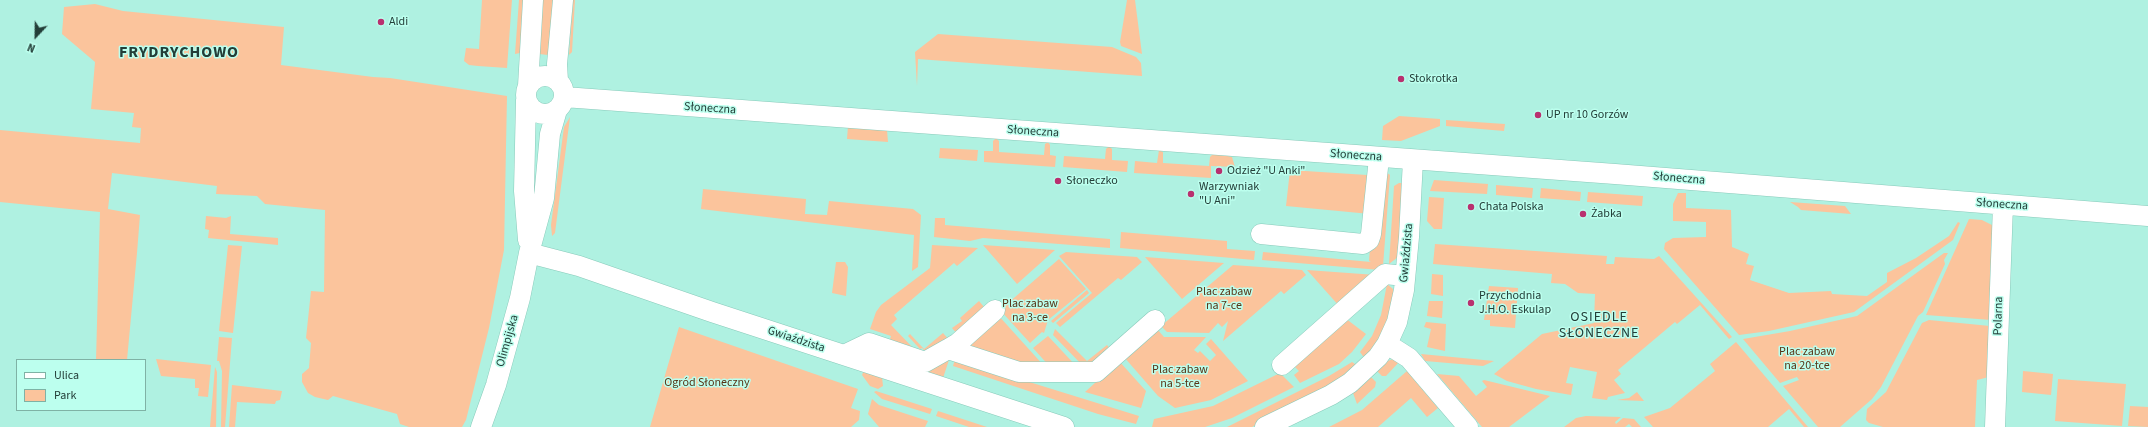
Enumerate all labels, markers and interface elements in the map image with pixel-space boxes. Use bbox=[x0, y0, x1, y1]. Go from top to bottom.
place label: Aldi bbox=[389, 15, 408, 29]
north arrow bbox=[16, 16, 56, 56]
marker: Aldi bbox=[376, 17, 386, 27]
text: N bbox=[25, 39, 38, 56]
district label: FRYDRYCHOWO bbox=[119, 43, 239, 63]
place label: Stokrotka bbox=[1409, 72, 1458, 86]
marker: Stokrotka bbox=[1396, 74, 1406, 84]
street label: Słoneczna bbox=[683, 100, 737, 118]
place label: UP nr 10 Gorzów bbox=[1546, 108, 1628, 122]
marker: UP nr 10 Gorzów bbox=[1533, 110, 1543, 120]
street label: Słoneczna bbox=[1006, 123, 1060, 141]
street label: Słoneczna bbox=[1329, 147, 1383, 165]
place label: Odzież "U Anki" bbox=[1227, 164, 1305, 178]
marker: Odzież "U Anki" bbox=[1214, 166, 1224, 176]
street label: Słoneczna bbox=[1652, 170, 1706, 188]
place label: Słoneczko bbox=[1066, 174, 1118, 188]
marker: Słoneczko bbox=[1053, 176, 1063, 186]
place label: Warzywniak "U Ani" bbox=[1199, 180, 1259, 208]
marker: Warzywniak "U Ani" bbox=[1186, 189, 1196, 199]
street label: Słoneczna bbox=[1975, 196, 2029, 214]
place label: Chata Polska bbox=[1479, 200, 1543, 214]
marker: Chata Polska bbox=[1466, 202, 1476, 212]
place label: Żabka bbox=[1591, 207, 1622, 221]
marker: Żabka bbox=[1578, 209, 1588, 219]
street label: Gwiaździsta bbox=[1397, 223, 1417, 283]
park label: Plac zabaw na 7-ce bbox=[1196, 285, 1252, 313]
place label: Przychodnia J.H.O. Eskulap bbox=[1479, 289, 1551, 317]
street label: Polarna bbox=[1991, 296, 2007, 336]
park label: Plac zabaw na 3-ce bbox=[1002, 297, 1058, 325]
marker: Przychodnia J.H.O. Eskulap bbox=[1466, 298, 1476, 308]
district label: OSIEDLE SŁONECZNE bbox=[1559, 310, 1639, 342]
street label: Olimpijska bbox=[494, 313, 522, 369]
street label: Gwiaździsta bbox=[766, 324, 826, 356]
park label: Plac zabaw na 20-tce bbox=[1779, 345, 1835, 373]
legend bbox=[16, 359, 146, 411]
park label: Plac zabaw na 5-tce bbox=[1152, 363, 1208, 391]
text: Ulica bbox=[54, 367, 79, 384]
park label: Ogród Słoneczny bbox=[664, 376, 750, 390]
text: Park bbox=[54, 387, 76, 404]

